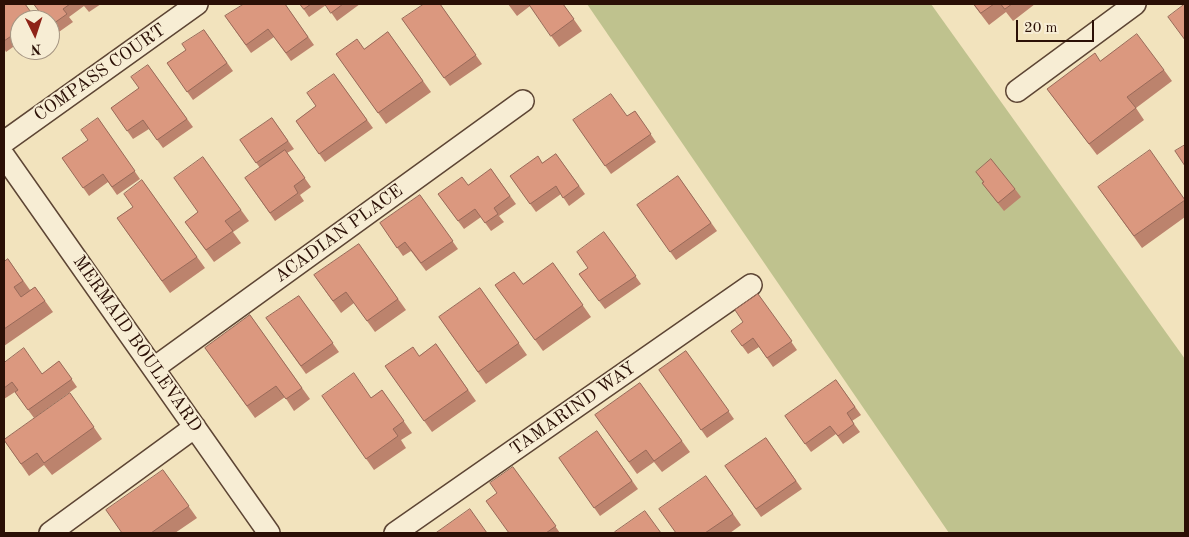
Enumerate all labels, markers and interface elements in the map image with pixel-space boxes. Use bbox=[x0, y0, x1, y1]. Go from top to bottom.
north arrow bbox=[10, 10, 60, 60]
scale bar bbox=[1019, 10, 1096, 42]
street label: COMPASS COURT bbox=[30, 19, 170, 127]
text: 20 m bbox=[1024, 21, 1058, 36]
text: N bbox=[30, 42, 42, 56]
street label: ACADIAN PLACE bbox=[271, 180, 407, 288]
street label: MERMAID BOULEVARD bbox=[68, 252, 206, 436]
street label: TAMARIND WAY bbox=[506, 358, 640, 460]

